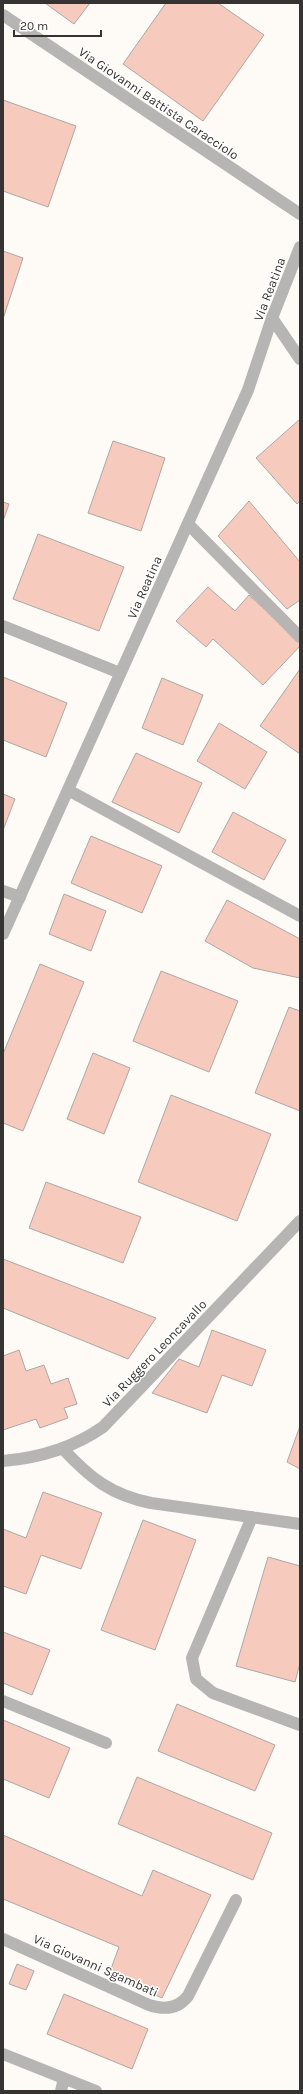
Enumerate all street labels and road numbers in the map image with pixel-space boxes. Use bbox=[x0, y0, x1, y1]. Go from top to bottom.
street label: Via Giovanni Battista Caracciolo bbox=[76, 44, 242, 163]
street label: Via Reatina bbox=[250, 255, 288, 323]
street label: Via Reatina bbox=[124, 554, 165, 621]
street label: Via Ruggero Leoncavallo bbox=[99, 1297, 209, 1410]
street label: Via Giovanni Sgambati bbox=[31, 1931, 161, 2000]

